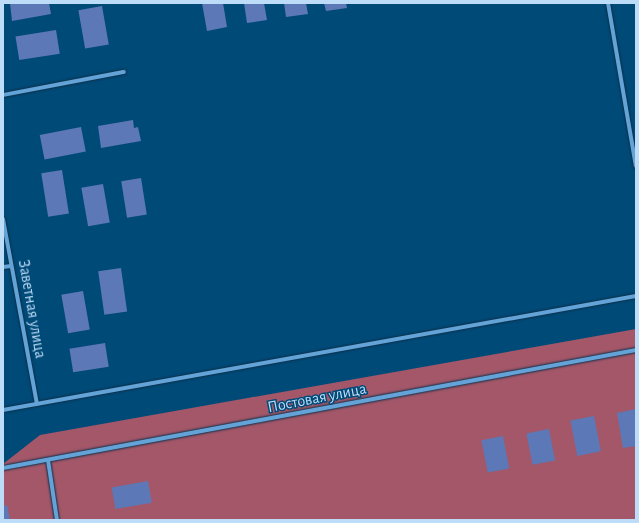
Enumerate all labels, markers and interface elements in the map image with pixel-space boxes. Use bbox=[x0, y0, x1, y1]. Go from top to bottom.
street label: Заветная улица bbox=[14, 258, 50, 360]
street label: Постовая улица bbox=[266, 379, 368, 417]

